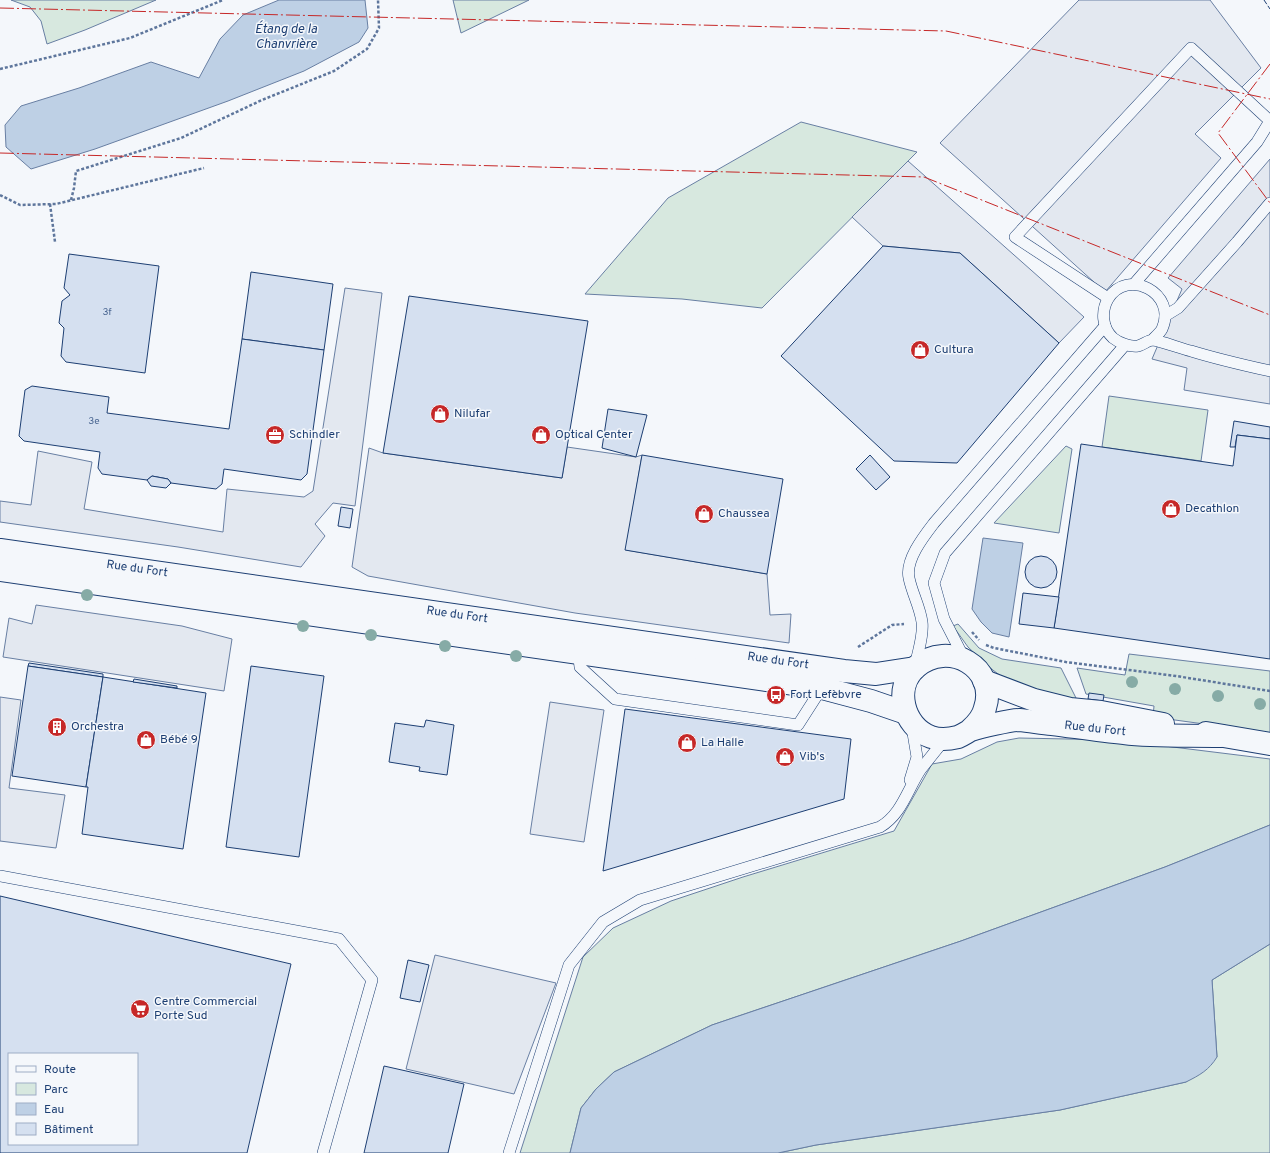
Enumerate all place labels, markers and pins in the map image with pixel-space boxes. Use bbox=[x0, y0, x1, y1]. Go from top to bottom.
shop icon: Cultura bbox=[909, 339, 931, 361]
place label: Cultura bbox=[934, 342, 973, 358]
shop icon: Nilufar bbox=[429, 403, 451, 425]
place label: Nilufar bbox=[454, 406, 491, 422]
office icon: Schindler bbox=[264, 424, 286, 446]
shop icon: Optical Center bbox=[530, 424, 552, 446]
place label: Schindler bbox=[289, 427, 340, 443]
place label: Optical Center bbox=[555, 427, 633, 443]
shop icon: Decathlon bbox=[1160, 498, 1182, 520]
place label: Decathlon bbox=[1185, 501, 1239, 517]
shop icon: Chaussea bbox=[693, 503, 715, 525]
place label: Chaussea bbox=[718, 506, 770, 522]
bus stop icon: Fort Lefèbvre bbox=[765, 684, 787, 706]
place label: Fort Lefèbvre bbox=[790, 687, 862, 703]
building icon: Orchestra bbox=[46, 716, 68, 738]
place label: Orchestra bbox=[71, 719, 124, 735]
shop icon: Bébé 9 bbox=[135, 729, 157, 751]
place label: Bébé 9 bbox=[160, 732, 198, 748]
shop icon: La Halle bbox=[676, 732, 698, 754]
place label: La Halle bbox=[701, 735, 744, 751]
shop icon: Vib's bbox=[774, 746, 796, 768]
place label: Vib's bbox=[799, 749, 825, 765]
place label: Centre Commercial Porte Sud bbox=[154, 994, 257, 1024]
supermarket icon: Centre Commercial Porte Sud bbox=[129, 998, 151, 1020]

